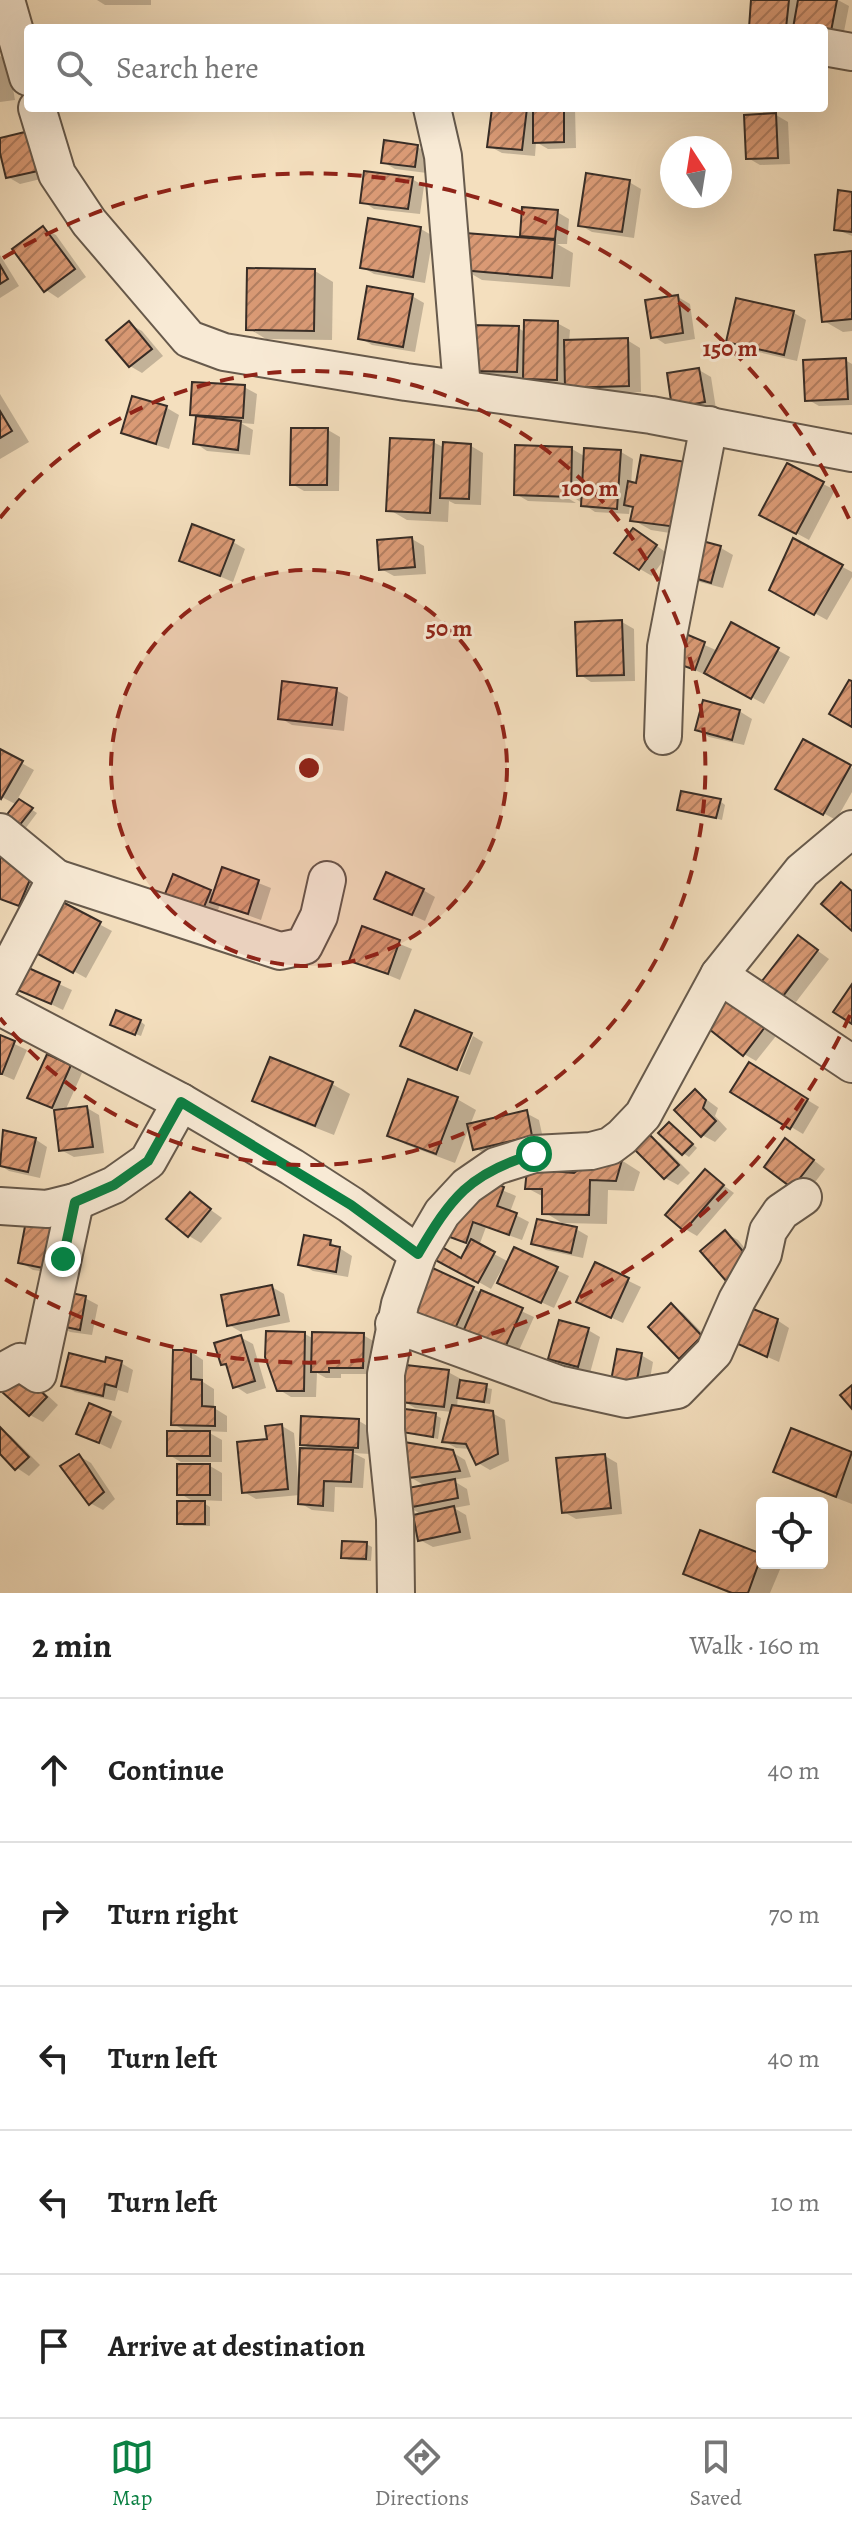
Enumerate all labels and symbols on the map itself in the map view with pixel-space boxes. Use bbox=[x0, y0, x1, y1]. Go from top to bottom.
north arrow bbox=[660, 136, 732, 208]
text: 150 m bbox=[702, 332, 758, 364]
text: 100 m bbox=[561, 472, 619, 504]
text: 50 m bbox=[426, 612, 472, 644]
centre of rings bbox=[295, 754, 323, 782]
route start bbox=[516, 1136, 552, 1172]
route end bbox=[45, 1241, 81, 1277]

